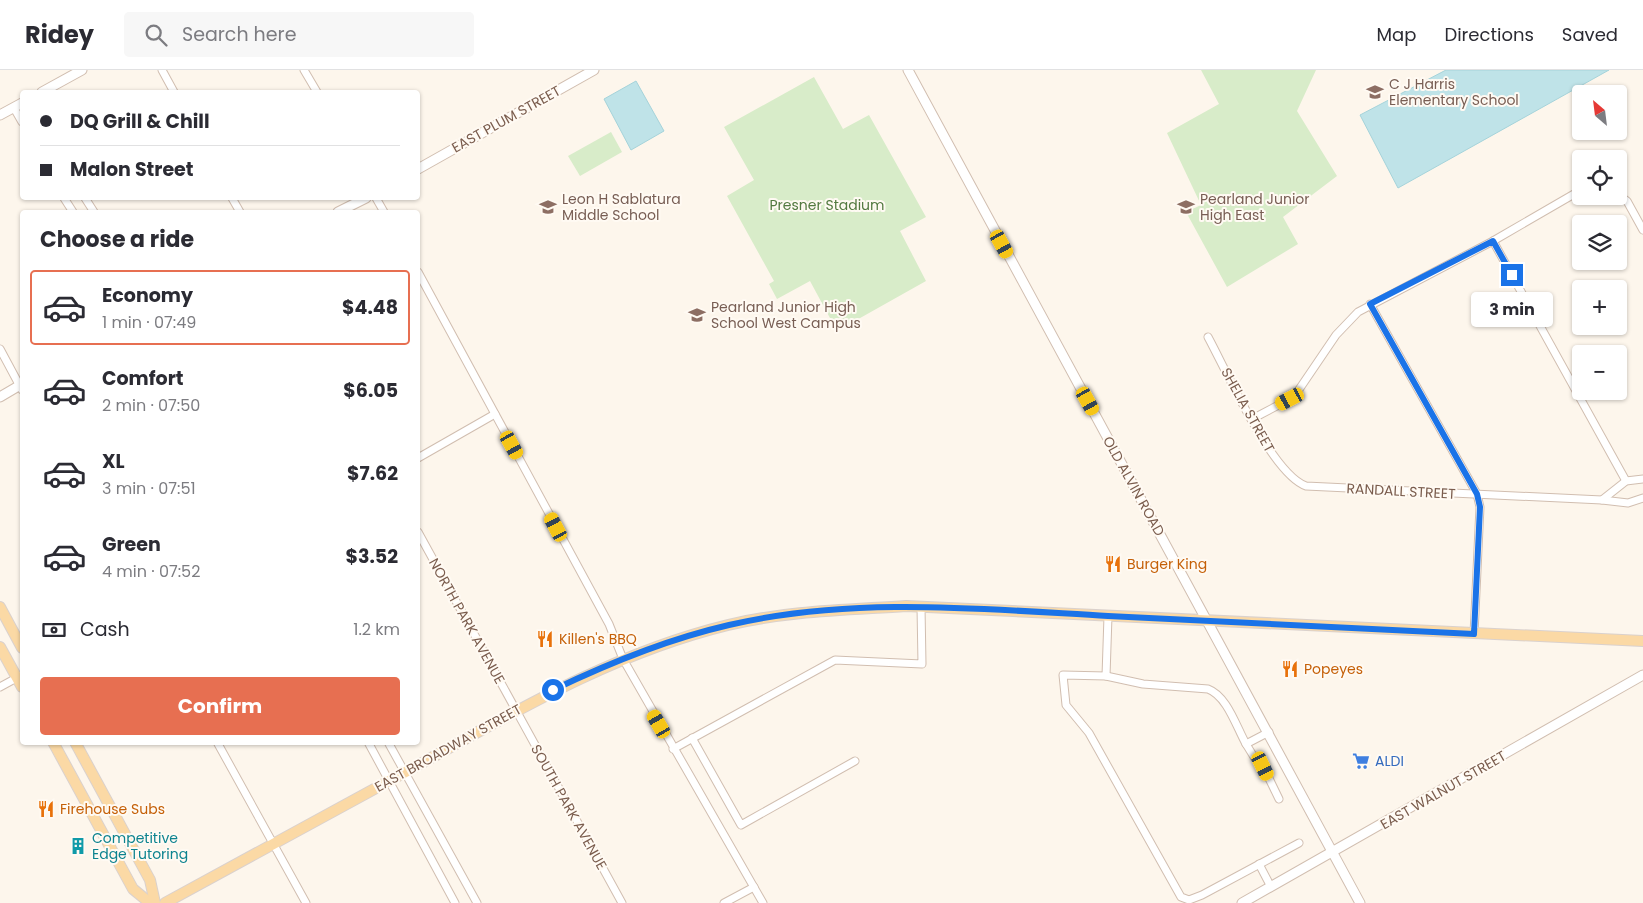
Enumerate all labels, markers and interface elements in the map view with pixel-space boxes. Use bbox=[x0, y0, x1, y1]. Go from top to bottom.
search box bbox=[124, 12, 474, 57]
text: Ridey bbox=[25, 18, 94, 51]
icon: search bbox=[142, 21, 170, 49]
text: Search here bbox=[182, 21, 296, 48]
text: Map bbox=[1377, 22, 1416, 47]
text: Directions bbox=[1444, 22, 1534, 47]
text: Saved bbox=[1562, 22, 1618, 47]
place label: C J Harris Elementary School bbox=[1389, 74, 1519, 110]
street label: EAST PLUM STREET bbox=[448, 81, 564, 157]
school or university icon: C J Harris Elementary School bbox=[1365, 82, 1385, 102]
north arrow bbox=[1572, 85, 1628, 140]
map controls bbox=[1572, 85, 1627, 400]
text: DQ Grill & Chill bbox=[70, 108, 210, 135]
button: locate bbox=[1572, 150, 1627, 205]
text: Malon Street bbox=[70, 156, 194, 183]
place label: Leon H Sablatura Middle School bbox=[562, 189, 681, 225]
place label: Pearland Junior High East bbox=[1200, 189, 1310, 225]
park label: Presner Stadium bbox=[770, 195, 884, 215]
school or university icon: Leon H Sablatura Middle School bbox=[538, 197, 558, 217]
school or university icon: Pearland Junior High East bbox=[1176, 197, 1196, 217]
button: layers bbox=[1572, 215, 1627, 270]
text: Choose a ride bbox=[40, 224, 194, 255]
car bbox=[988, 227, 1015, 261]
route end bbox=[1501, 264, 1523, 286]
button: + bbox=[1572, 280, 1627, 335]
text: Economy bbox=[102, 282, 193, 309]
icon: car bbox=[42, 285, 87, 330]
callout: 3 min bbox=[1471, 292, 1553, 328]
text: $4.48 bbox=[342, 294, 398, 321]
place label: Pearland Junior High School West Campus bbox=[711, 297, 861, 333]
text: 3 min bbox=[1489, 298, 1535, 321]
school or university icon: Pearland Junior High School West Campus bbox=[687, 305, 707, 325]
text: 1 min · 07:49 bbox=[102, 311, 196, 334]
button: − bbox=[1572, 345, 1627, 400]
street label: SHELIA STREET bbox=[1216, 364, 1280, 456]
text: Comfort bbox=[102, 365, 184, 392]
icon: car bbox=[42, 368, 87, 413]
text: $6.05 bbox=[343, 377, 398, 404]
car bbox=[1074, 384, 1101, 418]
car bbox=[1273, 385, 1306, 413]
text: 2 min · 07:50 bbox=[102, 394, 200, 417]
car bbox=[498, 428, 525, 462]
street label: OLD ALVIN ROAD bbox=[1098, 432, 1170, 540]
text: XL bbox=[102, 448, 125, 475]
icon: car bbox=[42, 451, 87, 496]
text: $7.62 bbox=[347, 460, 398, 487]
text: 3 min · 07:51 bbox=[102, 477, 196, 500]
street label: RANDALL STREET bbox=[1346, 478, 1456, 504]
car bbox=[542, 510, 569, 544]
text: Green bbox=[102, 531, 161, 558]
icon: car bbox=[42, 534, 87, 579]
text: $3.52 bbox=[345, 543, 398, 570]
street label: NORTH PARK AVENUE bbox=[424, 554, 510, 688]
restaurant icon: Burger King bbox=[1103, 554, 1123, 574]
place label: Burger King bbox=[1127, 554, 1207, 574]
text: 4 min · 07:52 bbox=[102, 560, 200, 583]
icon: cash bbox=[40, 616, 68, 644]
text: Cash bbox=[80, 616, 130, 643]
text: 1.2 km bbox=[353, 618, 400, 641]
restaurant icon: Killen's BBQ bbox=[535, 629, 555, 649]
place label: Killen's BBQ bbox=[559, 629, 637, 649]
restaurant icon: Popeyes bbox=[1280, 659, 1300, 679]
place label: Popeyes bbox=[1304, 659, 1363, 679]
button: Confirm bbox=[40, 677, 400, 735]
route start bbox=[542, 679, 564, 701]
street label: EAST BROADWAY STREET bbox=[371, 699, 525, 797]
car bbox=[645, 707, 672, 741]
street label: SOUTH PARK AVENUE bbox=[526, 741, 612, 873]
street label: EAST WALNUT STREET bbox=[1376, 746, 1510, 834]
car bbox=[1249, 749, 1276, 783]
supermarket icon: ALDI bbox=[1351, 751, 1371, 771]
place label: ALDI bbox=[1375, 751, 1404, 771]
restaurant icon: Firehouse Subs bbox=[36, 799, 56, 819]
place label: Firehouse Subs bbox=[60, 799, 165, 819]
place label: Competitive Edge Tutoring bbox=[92, 828, 188, 864]
building icon: Competitive Edge Tutoring bbox=[68, 836, 88, 856]

